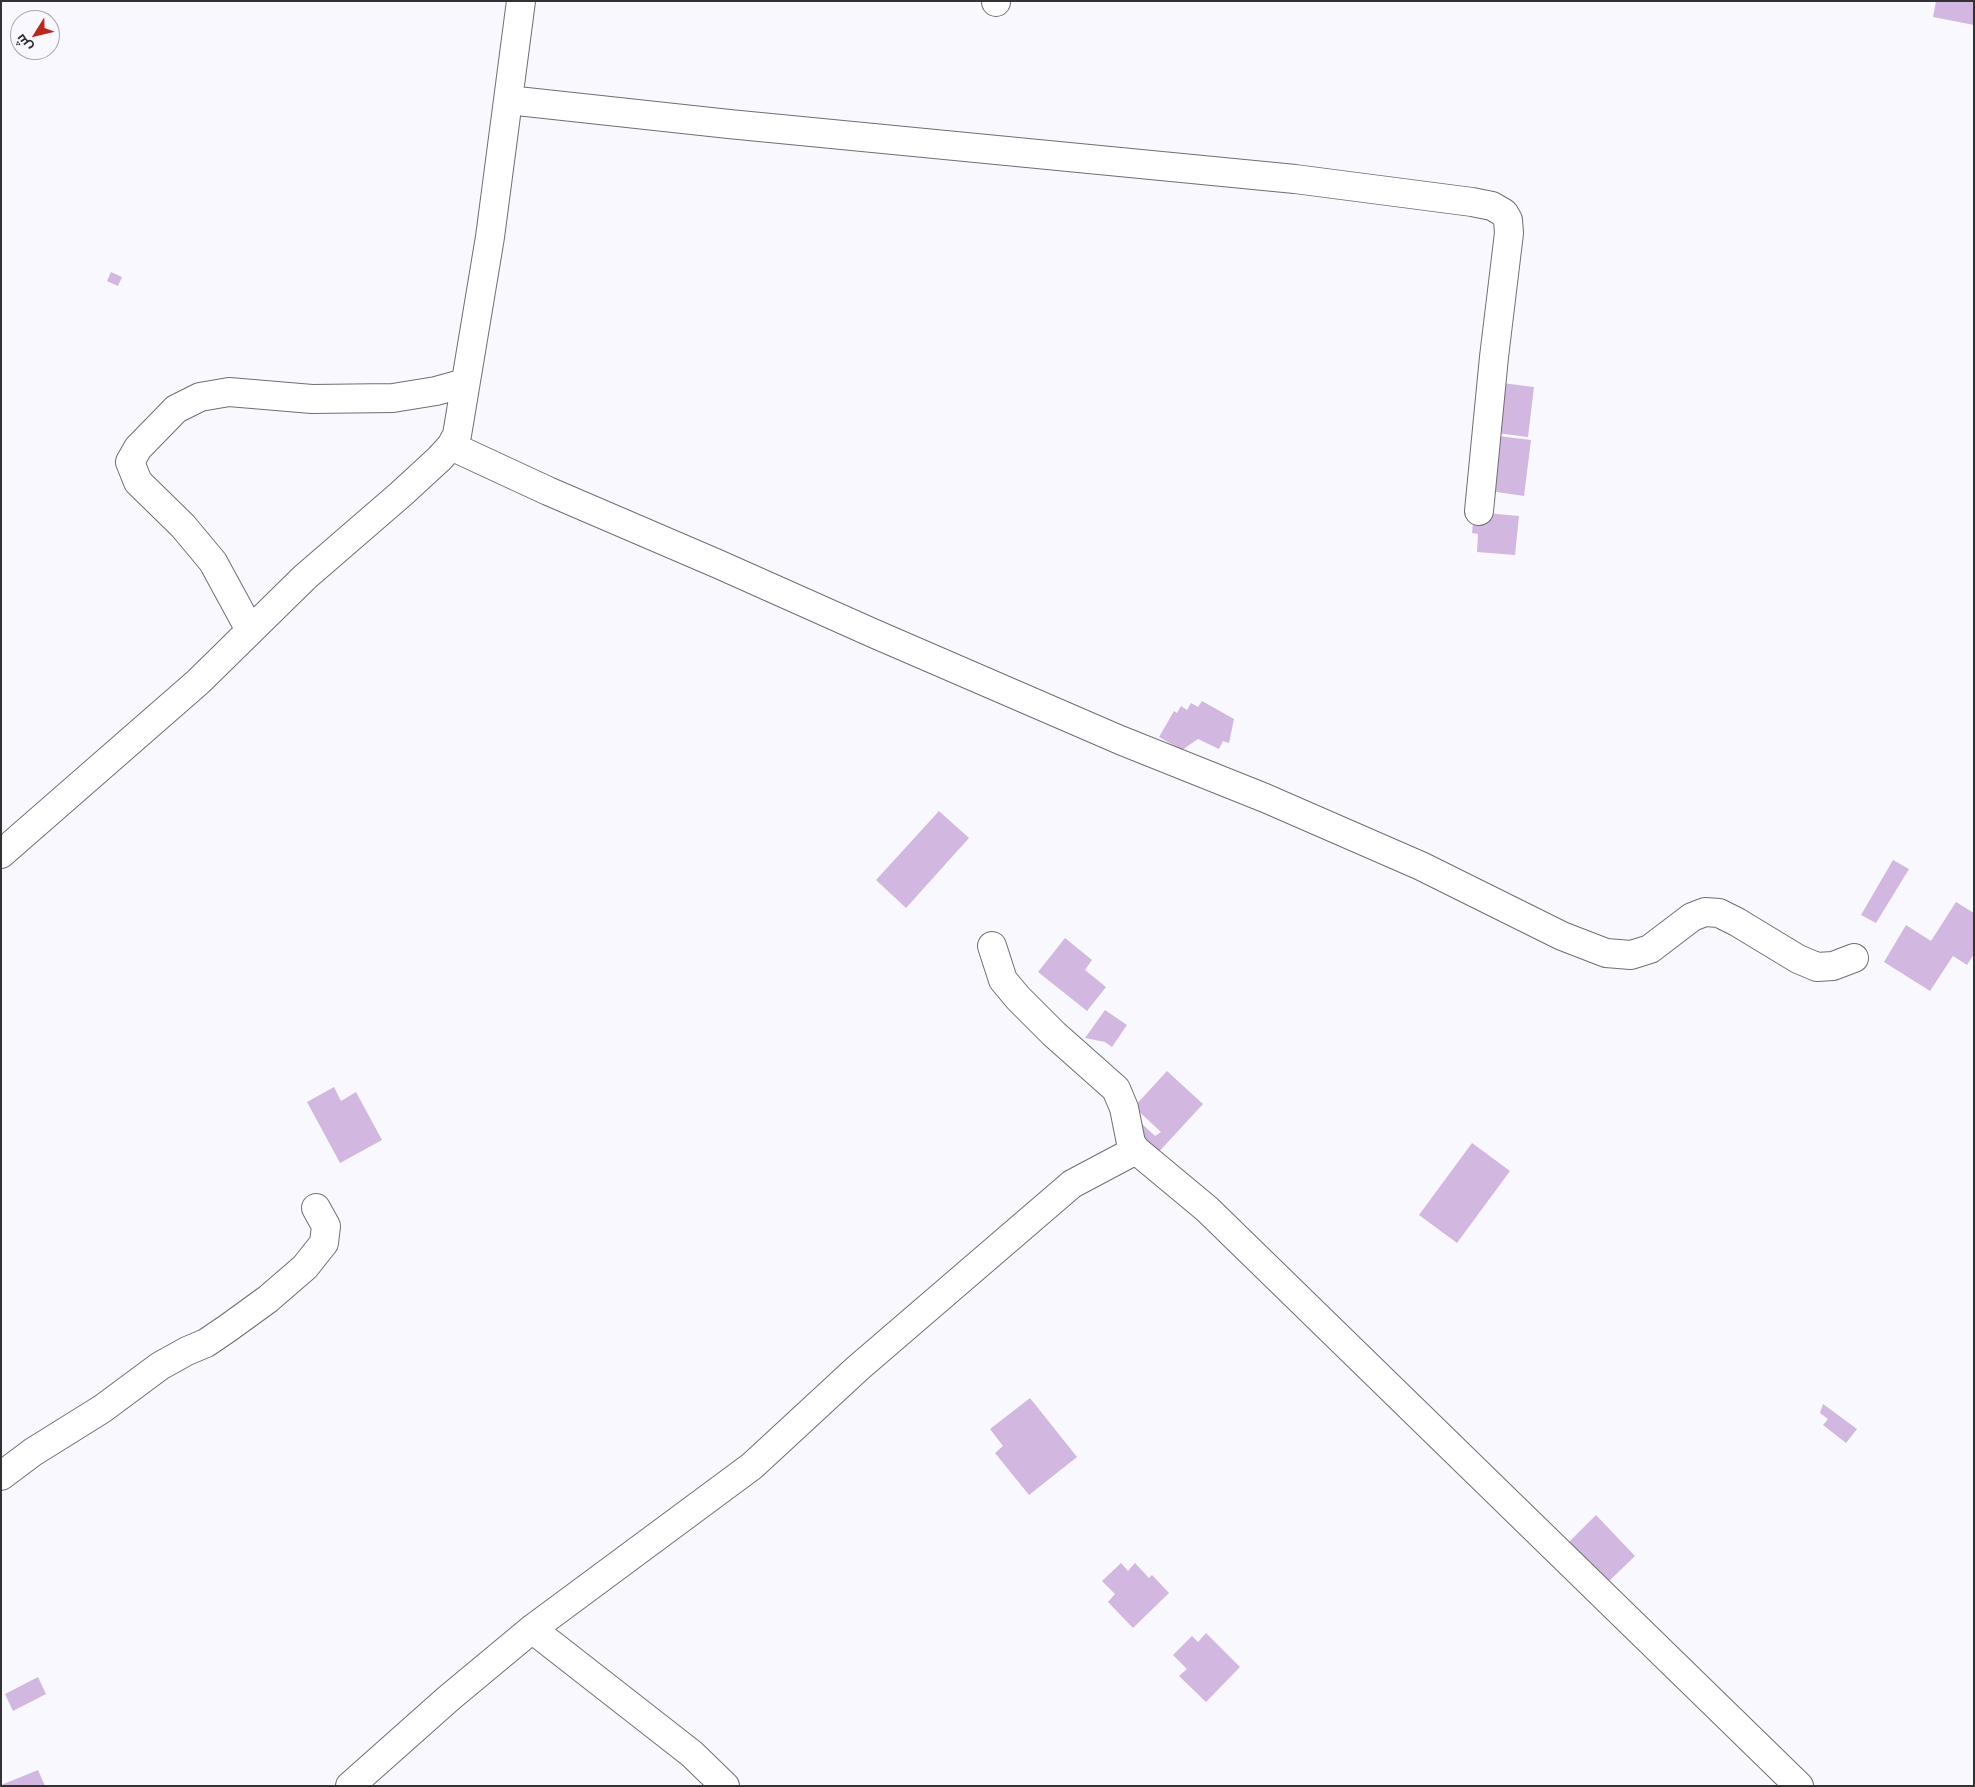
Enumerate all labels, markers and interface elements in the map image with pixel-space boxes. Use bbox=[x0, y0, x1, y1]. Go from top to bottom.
north arrow bbox=[10, 10, 60, 60]
text: ش bbox=[10, 31, 36, 56]

